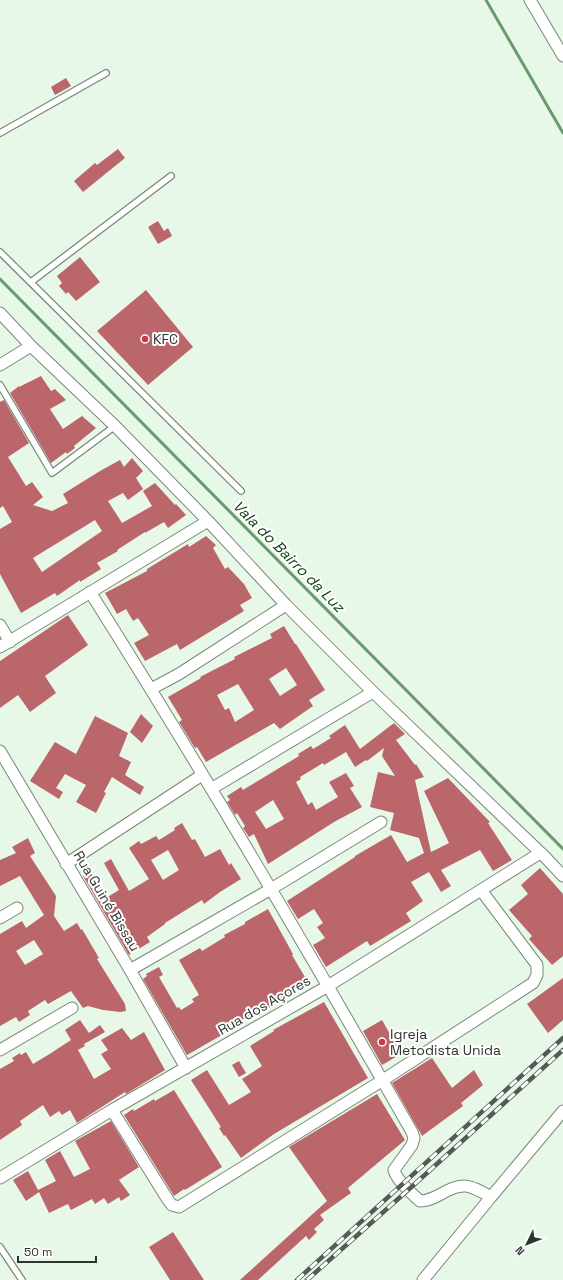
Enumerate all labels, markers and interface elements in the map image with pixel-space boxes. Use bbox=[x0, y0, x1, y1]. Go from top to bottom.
place label: KFC bbox=[153, 330, 178, 348]
marker: KFC bbox=[140, 334, 150, 344]
water label: Vala do Bairro da Luz bbox=[229, 496, 350, 617]
street label: Rua Guiné Bissau bbox=[70, 847, 144, 955]
street label: Rua dos Açores bbox=[214, 971, 314, 1039]
place label: Igreja Metodista Unida bbox=[390, 1025, 501, 1059]
marker: Igreja Metodista Unida bbox=[377, 1037, 387, 1047]
north arrow bbox=[507, 1224, 547, 1264]
scale bar bbox=[18, 1238, 96, 1264]
text: N bbox=[512, 1243, 527, 1258]
text: 50 m bbox=[24, 1244, 52, 1260]

